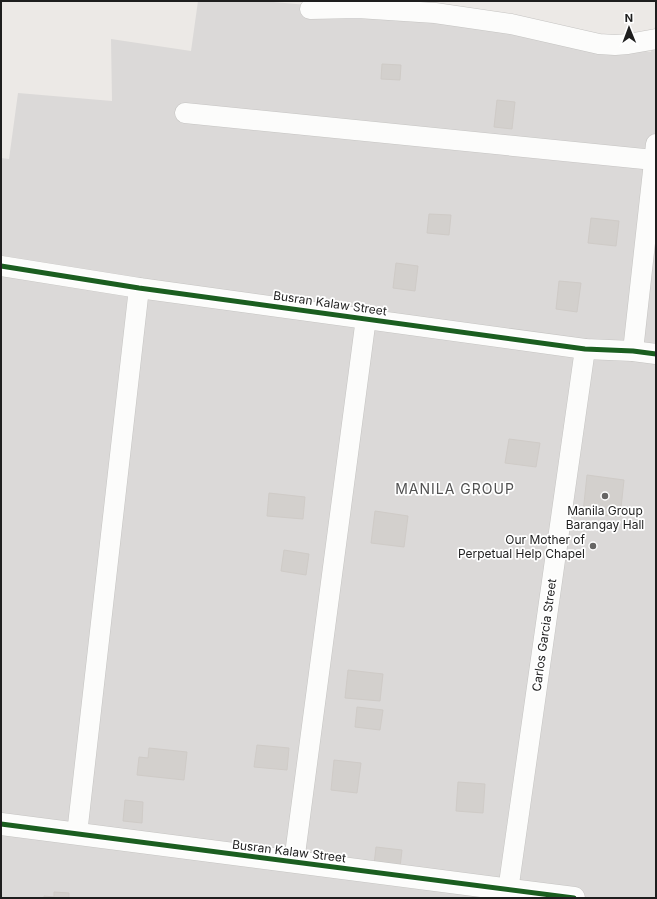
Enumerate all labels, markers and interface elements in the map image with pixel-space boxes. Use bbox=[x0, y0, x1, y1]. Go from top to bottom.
north arrow bbox=[609, 8, 649, 48]
text: N bbox=[625, 11, 633, 25]
street label: Busran Kalaw Street bbox=[272, 288, 388, 318]
district label: MANILA GROUP bbox=[395, 480, 515, 497]
marker: Manila Group Barangay Hall bbox=[600, 491, 610, 501]
place label: Manila Group Barangay Hall bbox=[566, 503, 644, 532]
place label: Our Mother of Perpetual Help Chapel bbox=[458, 532, 586, 561]
marker: Our Mother of Perpetual Help Chapel bbox=[588, 541, 598, 551]
street label: Carlos Garcia Street bbox=[529, 578, 559, 692]
street label: Busran Kalaw Street bbox=[231, 837, 347, 865]

